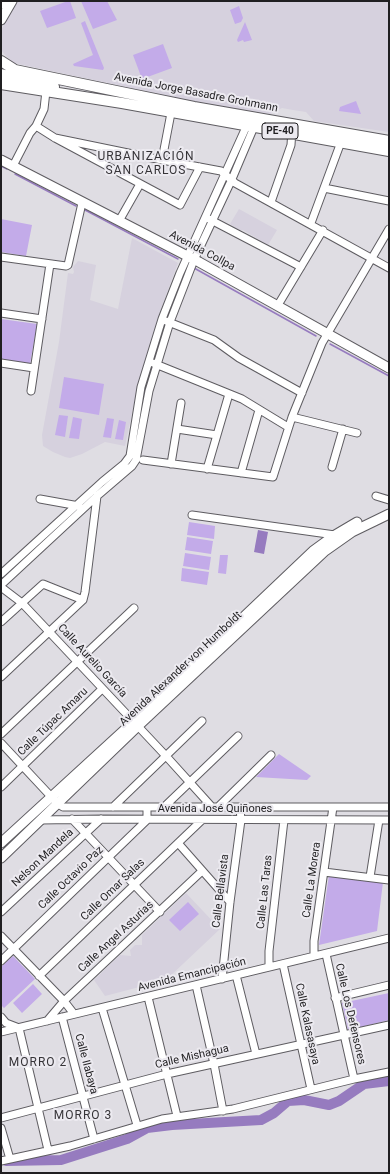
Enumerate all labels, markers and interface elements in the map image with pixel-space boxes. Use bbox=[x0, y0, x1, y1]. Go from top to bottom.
street label: Avenida Jorge Basadre Grohmann bbox=[113, 71, 279, 115]
road number: PE-40 bbox=[262, 123, 298, 139]
district label: URBANIZACIÓN SAN CARLOS bbox=[97, 150, 195, 178]
street label: Avenida Collpa bbox=[167, 228, 237, 274]
street label: Avenida Alexander von Humboldt bbox=[117, 609, 245, 729]
street label: Calle Aurelio García bbox=[55, 622, 129, 700]
street label: Calle Túpac Amaru bbox=[15, 685, 91, 759]
street label: Avenida José Quiñones bbox=[158, 802, 272, 816]
street label: Nelson Mandela bbox=[9, 826, 77, 890]
street label: Calle La Morera bbox=[300, 841, 324, 919]
street label: Calle Octavio Paz bbox=[36, 844, 106, 912]
street label: Calle Bellavista bbox=[210, 853, 232, 929]
street label: Calle Las Taras bbox=[255, 854, 275, 930]
street label: Calle Omar Salas bbox=[78, 856, 148, 924]
street label: Calle Angel Asturias bbox=[76, 899, 156, 975]
street label: Avenida Emancipación bbox=[137, 955, 247, 995]
street label: Calle Los Defensores bbox=[332, 962, 368, 1066]
street label: Calle Kalasasaya bbox=[292, 982, 322, 1066]
street label: Calle Ilabaya bbox=[72, 1032, 100, 1096]
street label: Calle Mishagua bbox=[154, 1042, 230, 1072]
district label: MORRO 2 bbox=[9, 1056, 67, 1070]
district label: MORRO 3 bbox=[54, 1109, 112, 1123]

